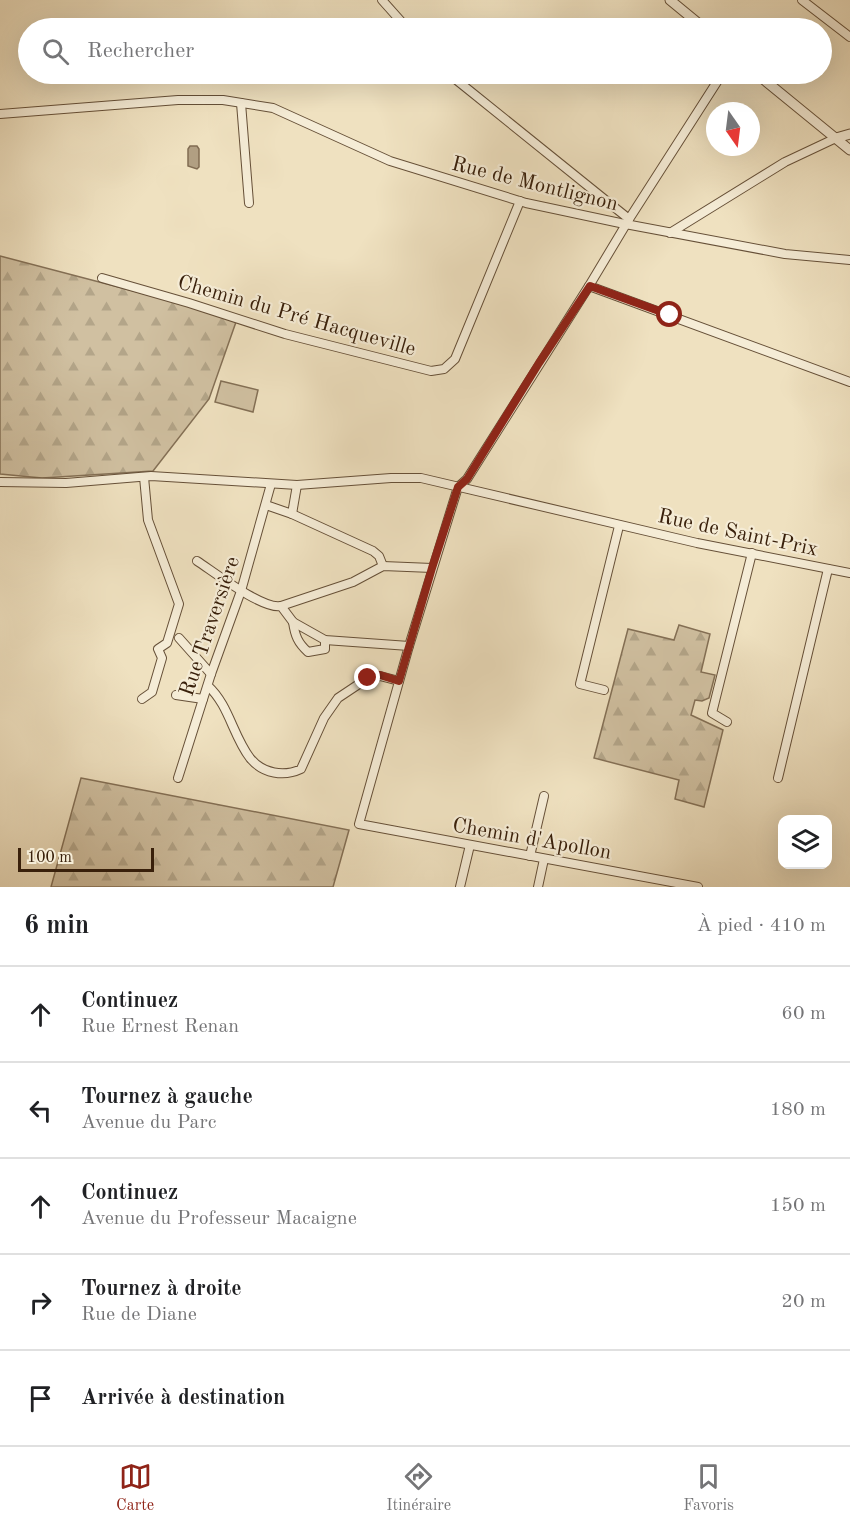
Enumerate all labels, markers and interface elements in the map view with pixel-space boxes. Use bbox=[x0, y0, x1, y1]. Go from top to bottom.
search box bbox=[18, 18, 832, 84]
icon: search bbox=[39, 35, 72, 68]
text: Rechercher bbox=[87, 40, 194, 62]
north arrow bbox=[706, 102, 760, 156]
street label: Rue de Montlignon bbox=[449, 154, 620, 215]
street label: Chemin du Pré Hacqueville bbox=[175, 272, 418, 361]
route start bbox=[656, 301, 682, 327]
street label: Rue de Saint-Prix bbox=[656, 506, 820, 561]
street label: Rue Traversière bbox=[177, 554, 244, 699]
route end bbox=[354, 664, 380, 690]
street label: Chemin d'Apollon bbox=[451, 815, 613, 864]
map controls bbox=[778, 815, 832, 869]
button: layers bbox=[778, 815, 832, 869]
scale bar bbox=[18, 845, 154, 872]
text: 100 m bbox=[27, 850, 72, 866]
text: 6 min bbox=[24, 913, 89, 939]
text: À pied · 410 m bbox=[697, 916, 826, 936]
text: Continuez bbox=[81, 990, 178, 1012]
icon: ahead bbox=[24, 998, 57, 1031]
text: 60 m bbox=[781, 1004, 826, 1024]
text: Rue Ernest Renan bbox=[81, 1017, 239, 1037]
text: Tournez à gauche bbox=[81, 1086, 253, 1108]
icon: left bbox=[24, 1094, 57, 1127]
text: 180 m bbox=[770, 1100, 826, 1120]
text: Avenue du Parc bbox=[81, 1113, 216, 1133]
text: Continuez bbox=[81, 1182, 178, 1204]
icon: ahead bbox=[24, 1190, 57, 1223]
text: 150 m bbox=[770, 1196, 826, 1216]
text: Avenue du Professeur Macaigne bbox=[81, 1209, 357, 1229]
text: Tournez à droite bbox=[81, 1278, 242, 1300]
icon: right bbox=[24, 1286, 57, 1319]
text: 20 m bbox=[781, 1292, 826, 1312]
text: Rue de Diane bbox=[81, 1305, 197, 1325]
icon: arrive bbox=[24, 1382, 57, 1415]
text: Arrivée à destination bbox=[81, 1387, 285, 1409]
tab: Carte bbox=[116, 1460, 154, 1516]
tab: Itinéraire bbox=[386, 1460, 451, 1516]
tab: Favoris bbox=[683, 1460, 734, 1516]

